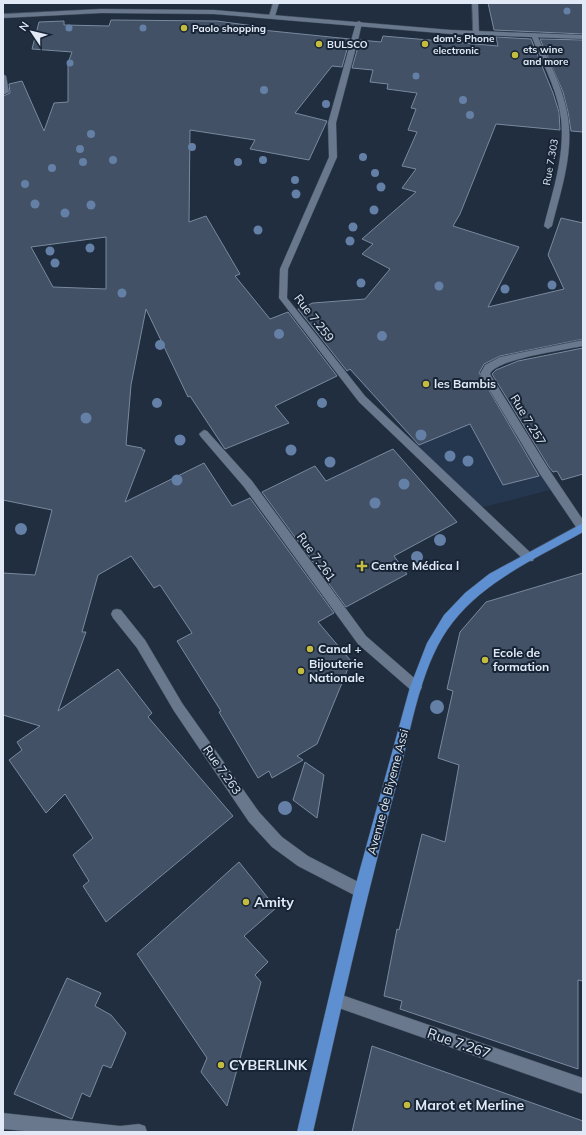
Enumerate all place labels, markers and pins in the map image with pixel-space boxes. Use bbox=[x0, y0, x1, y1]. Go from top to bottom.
place label: Paolo shopping bbox=[192, 22, 266, 35]
marker: Paolo shopping bbox=[179, 23, 189, 33]
place label: dom's Phone electronic bbox=[433, 32, 495, 57]
place label: BULSCO bbox=[327, 38, 368, 51]
marker: BULSCO bbox=[314, 39, 324, 49]
marker: dom's Phone electronic bbox=[420, 39, 430, 49]
place label: ets wine and more bbox=[523, 43, 569, 68]
marker: ets wine and more bbox=[510, 50, 520, 60]
place label: les Bambis bbox=[434, 376, 496, 391]
marker: les Bambis bbox=[421, 379, 431, 389]
place label: Centre Médica l bbox=[371, 558, 459, 573]
marker: Centre Médica l bbox=[356, 560, 368, 572]
place label: Canal + bbox=[318, 641, 362, 656]
marker: Canal + bbox=[305, 644, 315, 654]
place label: Ecole de formation bbox=[493, 645, 549, 674]
marker: Ecole de formation bbox=[480, 655, 490, 665]
place label: Bijouterie Nationale bbox=[309, 656, 365, 685]
marker: Bijouterie Nationale bbox=[296, 666, 306, 676]
place label: Amity bbox=[254, 893, 294, 911]
marker: Amity bbox=[241, 897, 251, 907]
place label: CYBERLINK bbox=[229, 1056, 308, 1074]
marker: CYBERLINK bbox=[216, 1060, 226, 1070]
place label: Marot et Merline bbox=[415, 1096, 524, 1114]
marker: Marot et Merline bbox=[402, 1100, 412, 1110]

